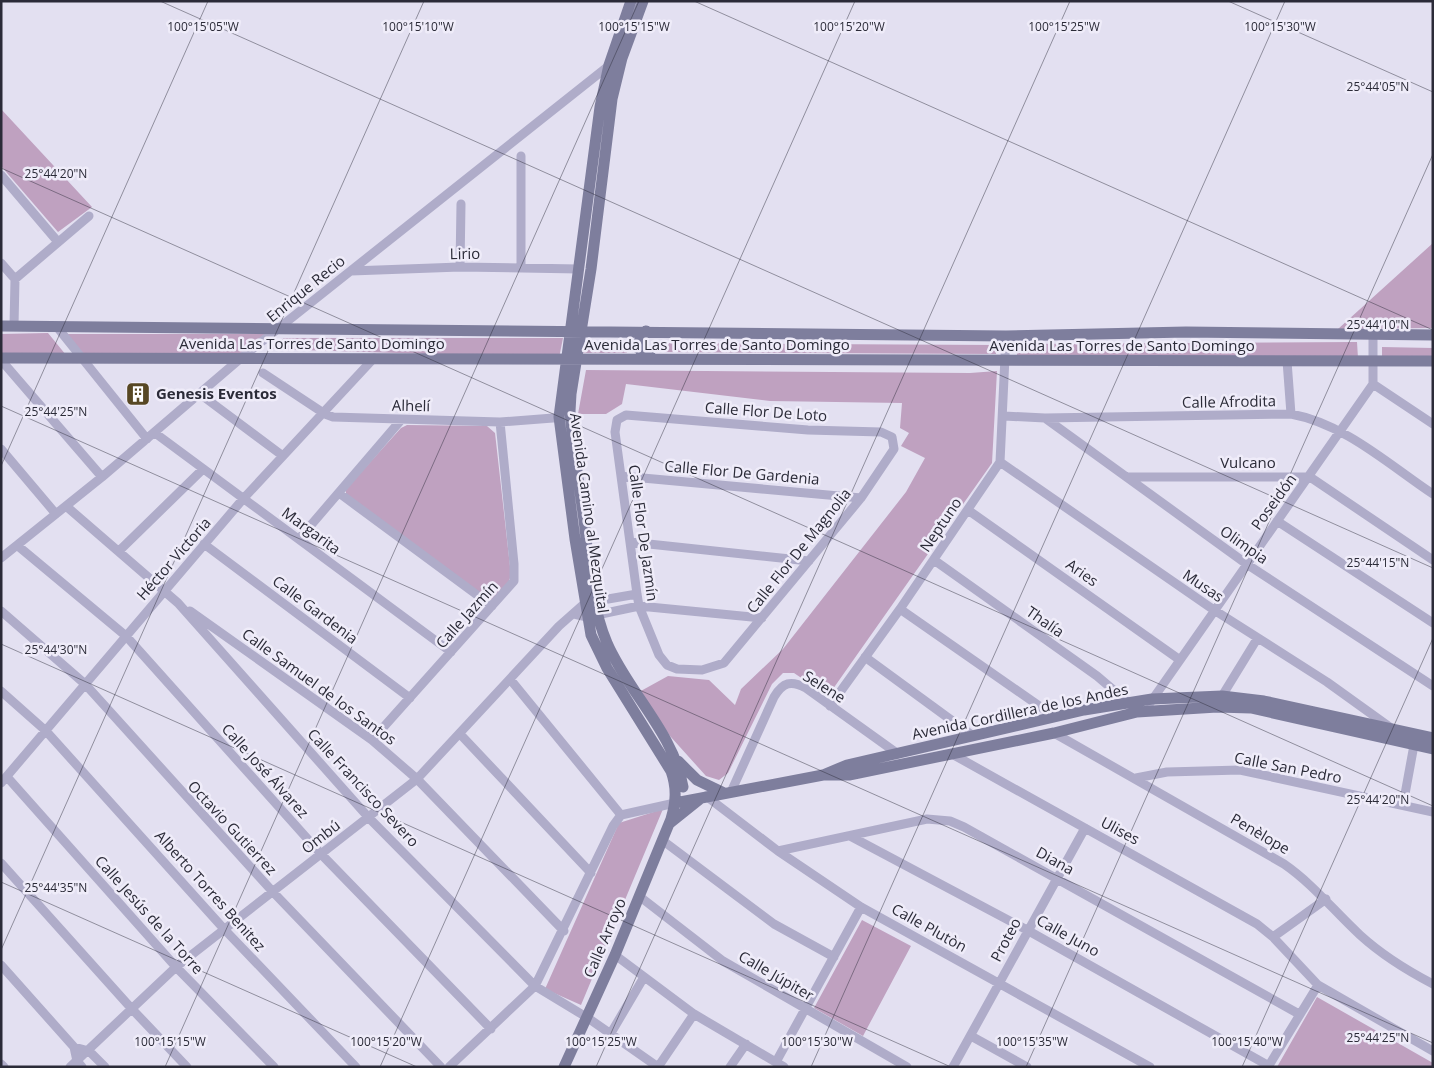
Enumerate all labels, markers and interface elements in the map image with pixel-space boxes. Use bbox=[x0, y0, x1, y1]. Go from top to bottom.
text: 100°15'05"W bbox=[167, 18, 239, 35]
text: 100°15'10"W bbox=[382, 18, 454, 35]
text: 100°15'15"W bbox=[598, 18, 670, 35]
text: 100°15'20"W bbox=[813, 18, 885, 35]
text: 100°15'25"W bbox=[1028, 18, 1100, 35]
text: 100°15'30"W bbox=[1244, 18, 1316, 35]
text: 25°44'05"N bbox=[1347, 78, 1409, 95]
text: 25°44'20"N bbox=[25, 165, 87, 182]
street label: Lirio bbox=[450, 243, 480, 263]
street label: Enrique Recio bbox=[262, 250, 349, 326]
text: 25°44'10"N bbox=[1347, 316, 1409, 333]
street label: Avenida Las Torres de Santo Domingo bbox=[179, 333, 445, 353]
street label: Avenida Las Torres de Santo Domingo bbox=[584, 334, 850, 354]
street label: Avenida Las Torres de Santo Domingo bbox=[989, 335, 1255, 355]
building icon: Genesis Eventos bbox=[125, 381, 151, 407]
place label: Genesis Eventos bbox=[156, 383, 277, 403]
street label: Calle Afrodita bbox=[1182, 390, 1276, 412]
street label: Alhelí bbox=[392, 395, 432, 415]
street label: Calle Flor De Loto bbox=[704, 397, 828, 425]
text: 25°44'25"N bbox=[25, 403, 87, 420]
street label: Avenida Camino al Mezquital bbox=[566, 411, 614, 614]
street label: Vulcano bbox=[1220, 452, 1276, 472]
street label: Calle Flor De Gardenia bbox=[664, 455, 821, 489]
street label: Calle Flor De Jazmín bbox=[625, 463, 663, 602]
street label: Poseidón bbox=[1246, 469, 1300, 534]
street label: Calle Flor De Magnolia bbox=[742, 484, 855, 617]
street label: Neptuno bbox=[915, 493, 966, 556]
street label: Margarita bbox=[278, 502, 345, 558]
street label: Héctor Victoria bbox=[132, 513, 215, 604]
street label: Olimpia bbox=[1217, 520, 1273, 568]
street label: Aries bbox=[1063, 554, 1103, 590]
text: 25°44'15"N bbox=[1347, 554, 1409, 571]
street label: Musas bbox=[1179, 564, 1228, 606]
street label: Calle Gardenia bbox=[269, 571, 362, 648]
street label: Calle Jazmín bbox=[431, 576, 502, 652]
street label: Thalía bbox=[1023, 601, 1068, 641]
street label: Calle Samuel de los Santos bbox=[238, 623, 401, 749]
text: 25°44'30"N bbox=[25, 641, 87, 658]
street label: Selene bbox=[800, 665, 850, 707]
street label: Avenida Cordillera de los Andes bbox=[910, 678, 1130, 744]
street label: Calle José Álvarez bbox=[218, 719, 314, 822]
street label: Calle Francisco Severo bbox=[304, 724, 424, 851]
street label: Calle San Pedro bbox=[1233, 747, 1344, 787]
street label: Octavio Gutierrez bbox=[184, 776, 282, 879]
text: 25°44'20"N bbox=[1347, 791, 1409, 808]
street label: Penèlope bbox=[1227, 808, 1294, 858]
street label: Ulises bbox=[1098, 812, 1143, 849]
street label: Ombú bbox=[297, 815, 344, 858]
street label: Alberto Torres Benitez bbox=[151, 826, 270, 955]
street label: Diana bbox=[1033, 842, 1078, 879]
street label: Calle Jesús de la Torre bbox=[91, 851, 208, 978]
text: 25°44'35"N bbox=[25, 879, 87, 896]
street label: Calle Arroyo bbox=[578, 895, 630, 981]
street label: Calle Plutòn bbox=[888, 898, 971, 956]
street label: Calle Juno bbox=[1033, 910, 1104, 961]
street label: Proteo bbox=[985, 914, 1025, 965]
street label: Calle Júpiter bbox=[735, 946, 818, 1005]
text: 25°44'25"N bbox=[1347, 1029, 1409, 1046]
text: 100°15'15"W bbox=[134, 1033, 206, 1050]
text: 100°15'20"W bbox=[350, 1033, 422, 1050]
text: 100°15'25"W bbox=[565, 1033, 637, 1050]
text: 100°15'30"W bbox=[781, 1033, 853, 1050]
text: 100°15'35"W bbox=[996, 1033, 1068, 1050]
text: 100°15'40"W bbox=[1211, 1033, 1283, 1050]

